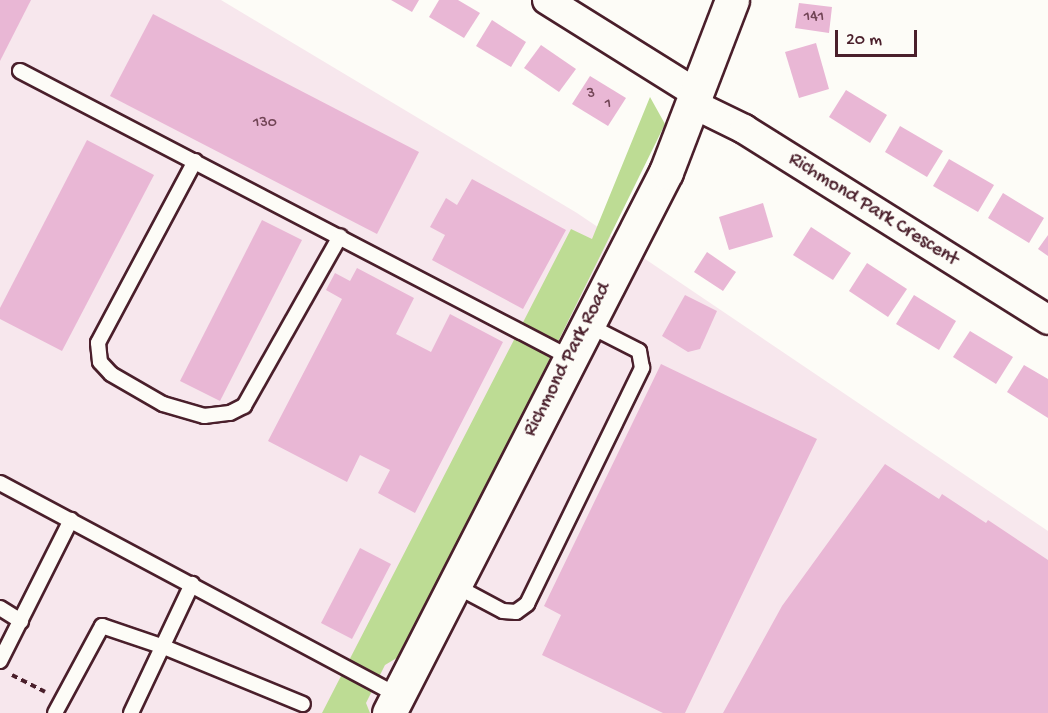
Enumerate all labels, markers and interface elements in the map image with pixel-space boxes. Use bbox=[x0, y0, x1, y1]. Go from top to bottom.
house number: 141 bbox=[804, 8, 824, 28]
scale bar bbox=[838, 18, 920, 56]
text: 20 m bbox=[846, 30, 882, 51]
house number: 3 bbox=[587, 85, 595, 105]
house number: 1 bbox=[605, 95, 611, 115]
house number: 130 bbox=[253, 114, 277, 134]
street label: Richmond Park Crescent bbox=[783, 148, 963, 272]
street label: Richmond Park Road bbox=[519, 279, 617, 441]

